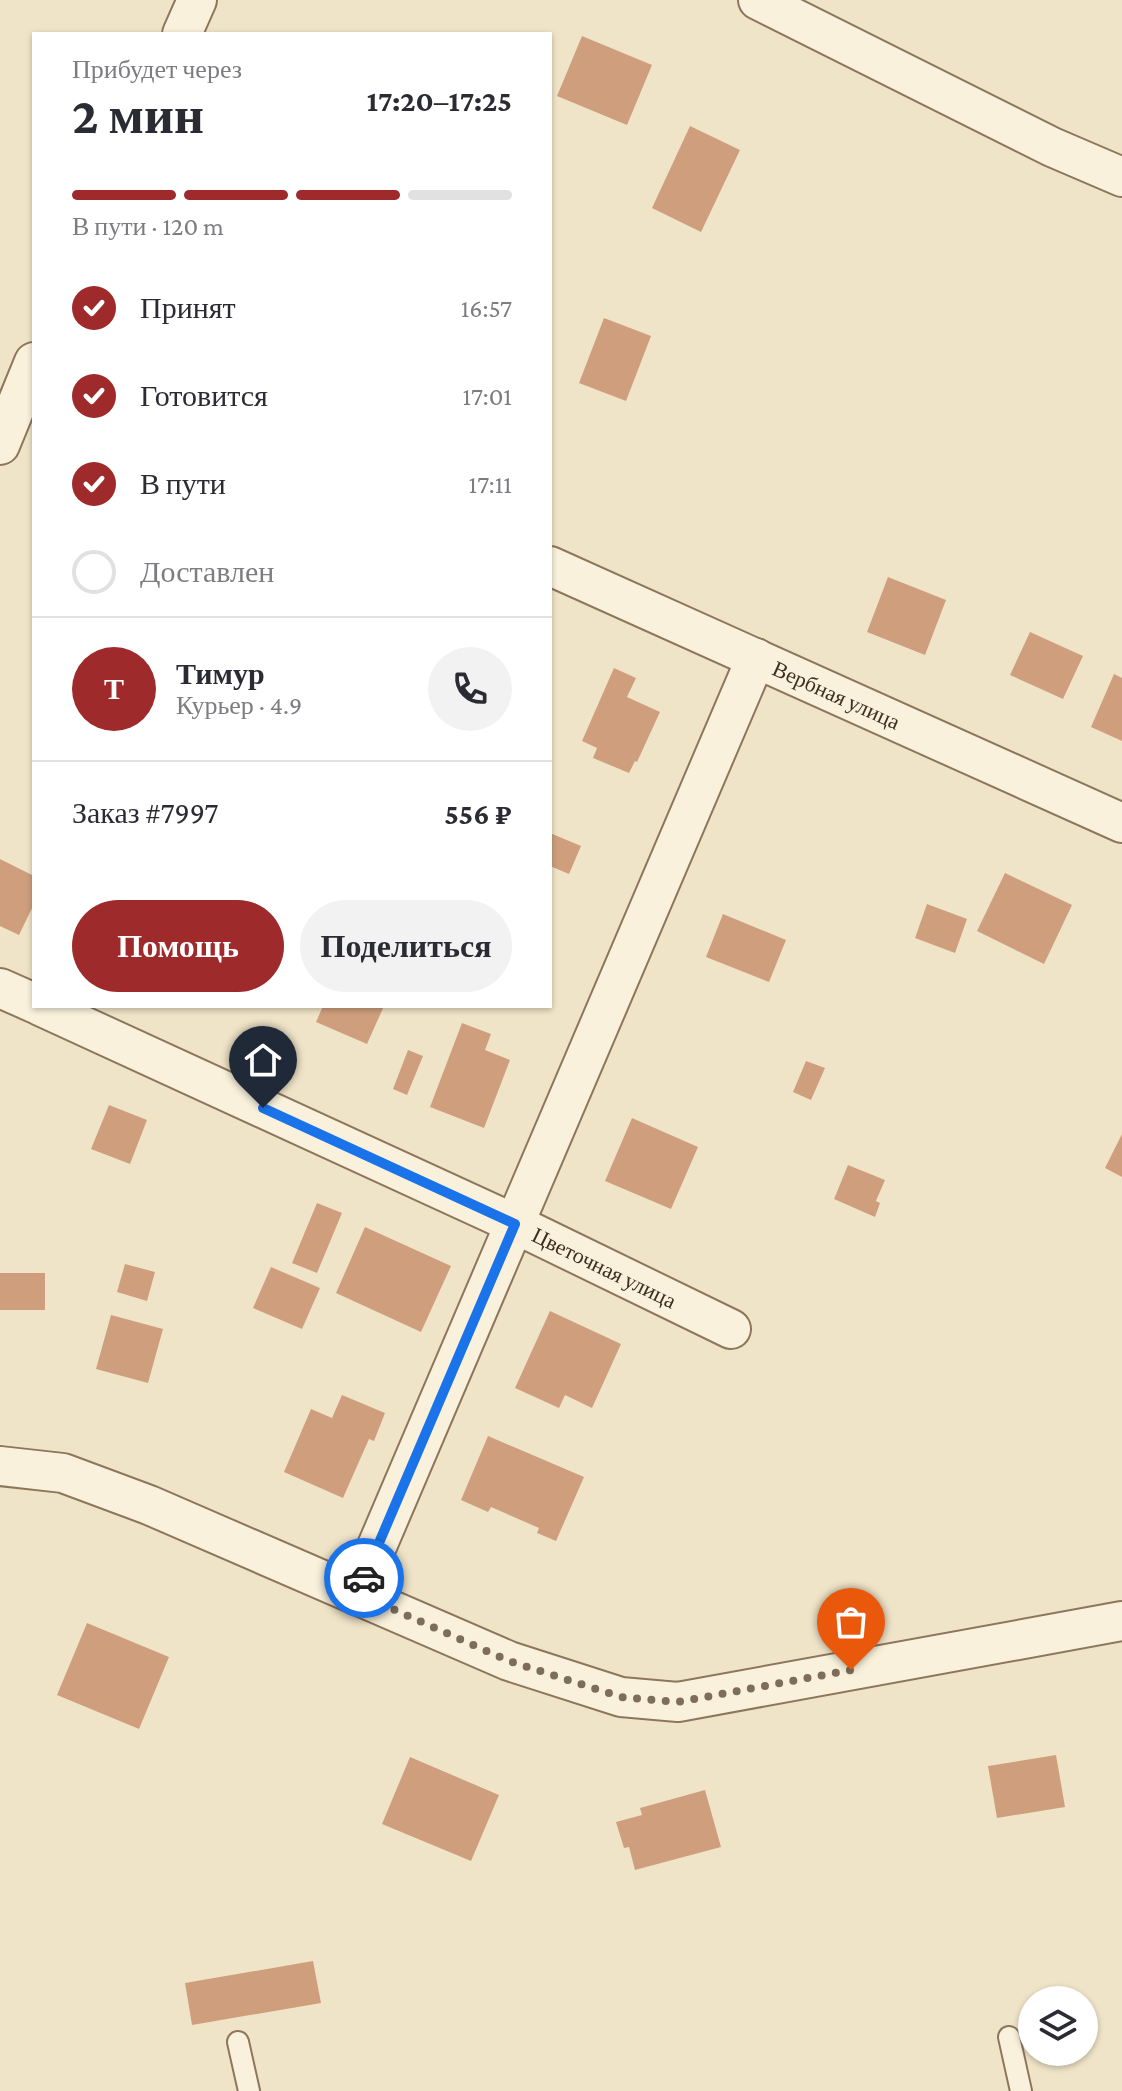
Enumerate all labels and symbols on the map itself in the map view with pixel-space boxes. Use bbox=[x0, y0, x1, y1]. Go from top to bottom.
street label: Вербная улица bbox=[769, 656, 904, 735]
pin bbox=[229, 1026, 297, 1108]
street label: Цветочная улица bbox=[528, 1222, 680, 1314]
courier bbox=[324, 1538, 404, 1618]
pin bbox=[817, 1588, 885, 1670]

